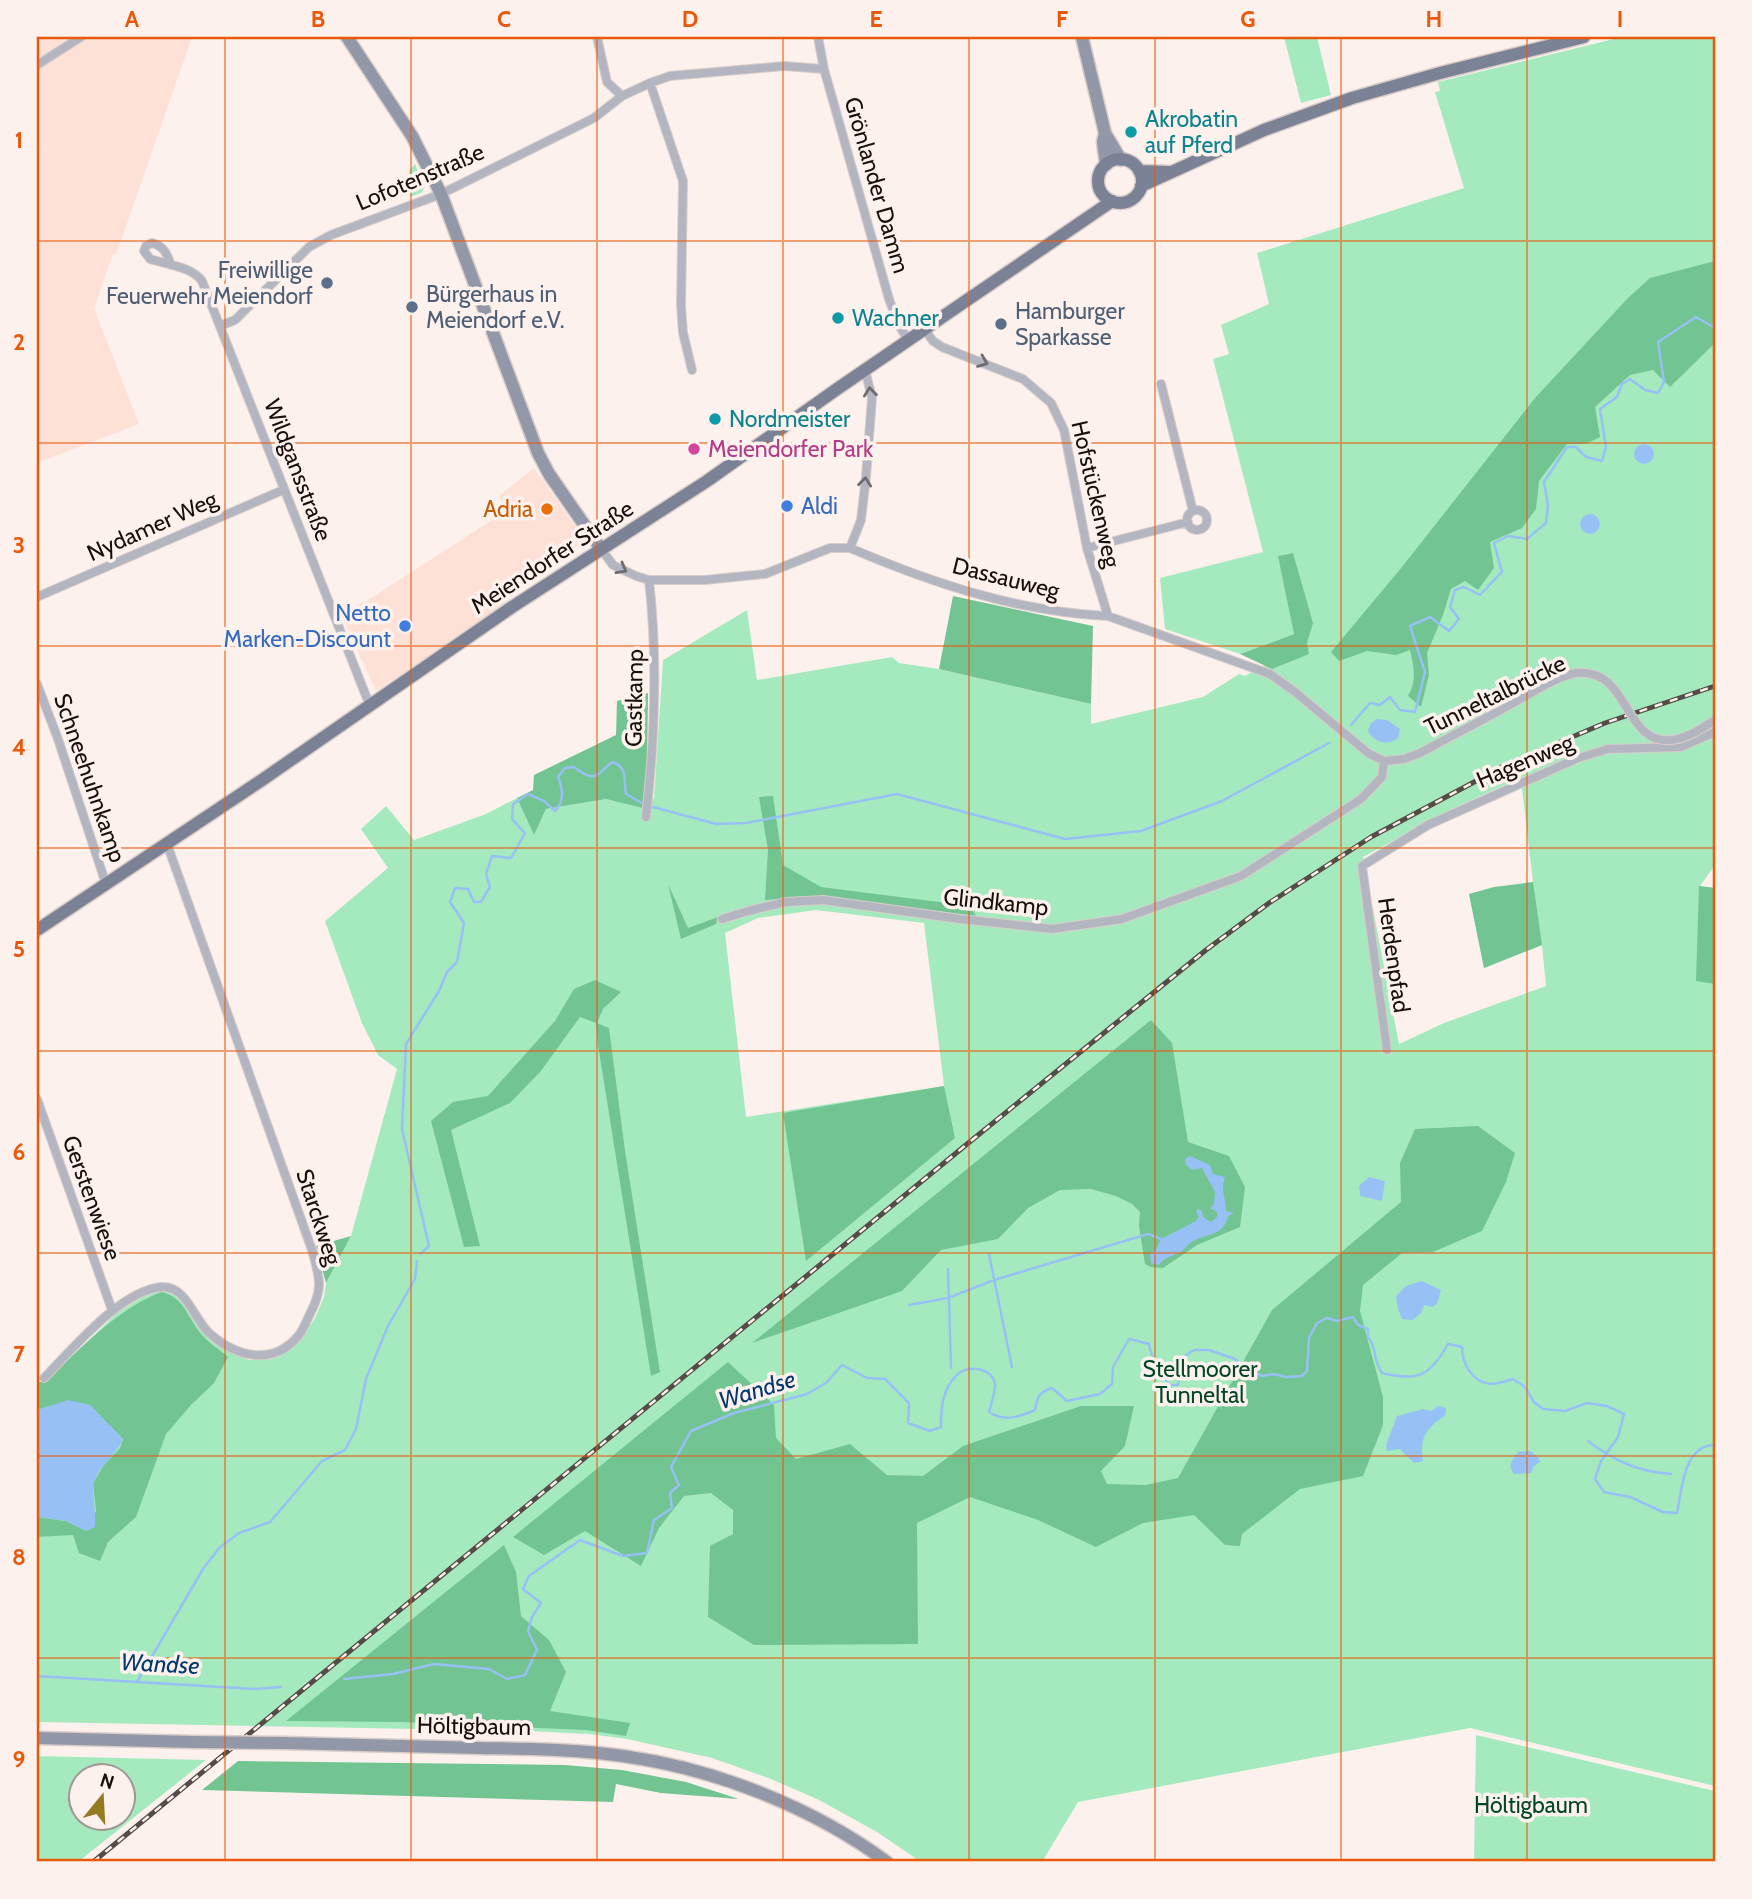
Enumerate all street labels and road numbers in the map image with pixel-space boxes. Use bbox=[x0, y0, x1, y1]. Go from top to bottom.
street label: Grönlander Damm bbox=[838, 94, 916, 276]
street label: Lofotenstraße bbox=[352, 137, 488, 217]
street label: Wildgansstraße bbox=[258, 395, 338, 545]
street label: Hofstückenweg bbox=[1066, 418, 1127, 571]
street label: Nydamer Weg bbox=[83, 485, 222, 567]
street label: Meiendorfer Straße bbox=[466, 494, 639, 620]
street label: Dassauweg bbox=[949, 551, 1063, 605]
street label: Gastkamp bbox=[619, 649, 649, 747]
street label: Tunneltalbrücke bbox=[1420, 649, 1570, 741]
street label: Schneehuhnkamp bbox=[48, 690, 132, 866]
street label: Hagenweg bbox=[1472, 728, 1578, 794]
street label: Glindkamp bbox=[942, 883, 1050, 921]
street label: Herdenpfad bbox=[1372, 896, 1416, 1014]
street label: Gerstenwiese bbox=[57, 1132, 128, 1264]
street label: Starckweg bbox=[290, 1165, 348, 1269]
street label: Höltigbaum bbox=[417, 1711, 531, 1741]

